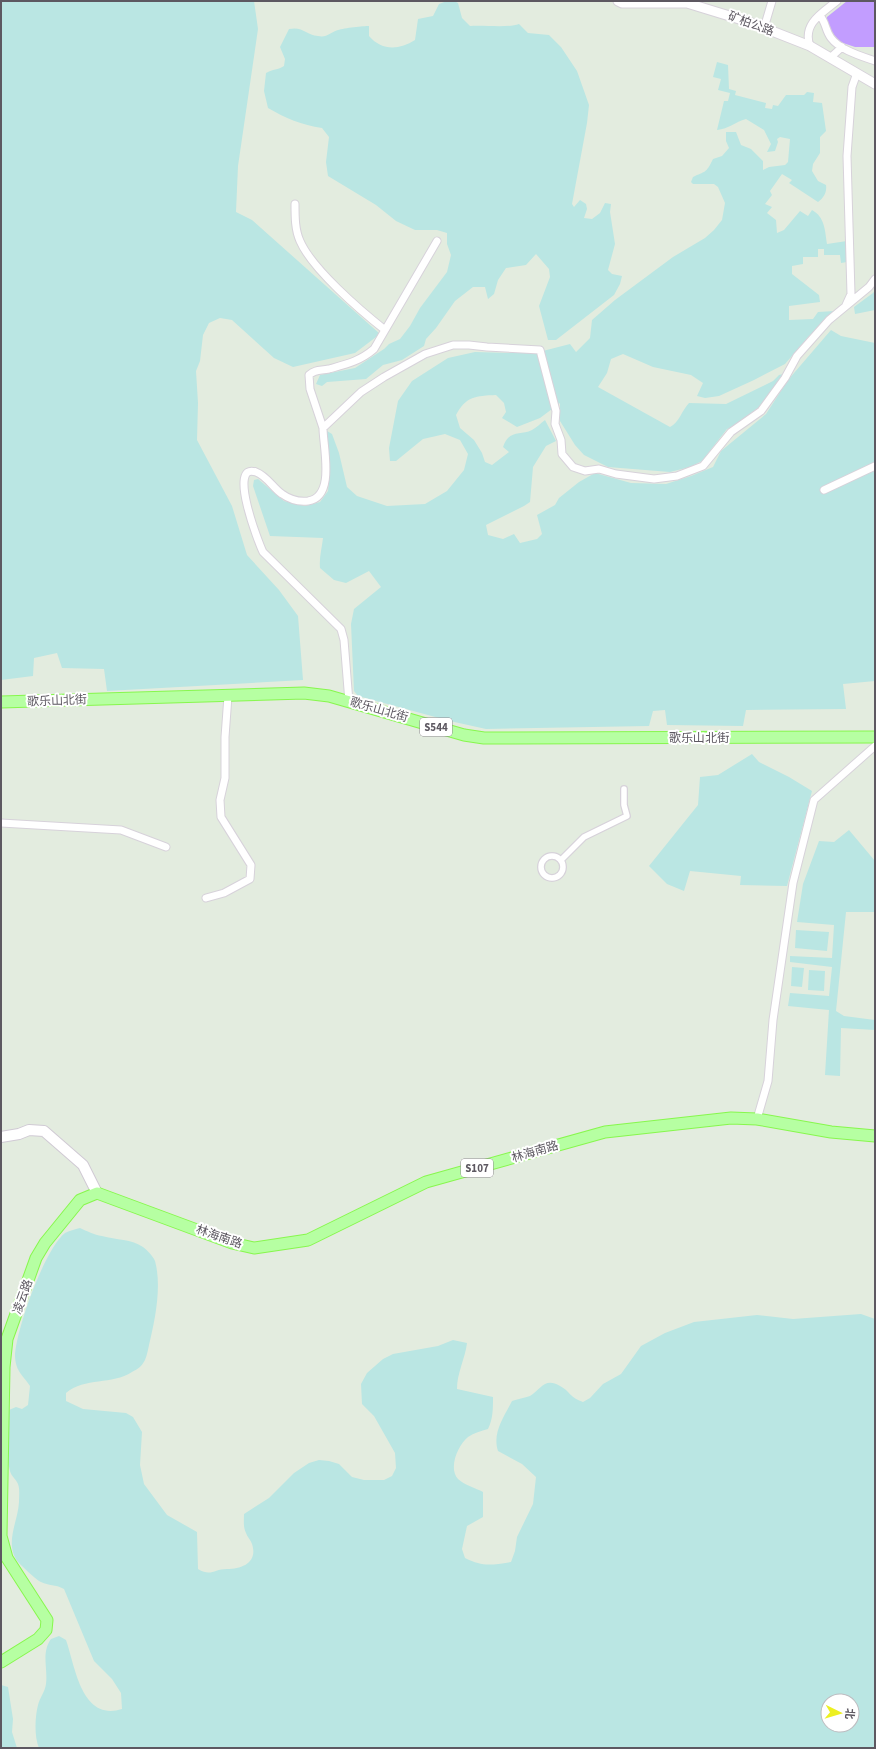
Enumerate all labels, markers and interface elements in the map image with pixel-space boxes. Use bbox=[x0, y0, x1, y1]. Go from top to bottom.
street label: 矿柏公路 bbox=[726, 8, 776, 40]
street label: 歌乐山北街 bbox=[27, 691, 87, 711]
street label: 歌乐山北街 bbox=[348, 694, 410, 726]
road number: S544 bbox=[420, 718, 452, 736]
street label: 歌乐山北街 bbox=[669, 730, 729, 747]
street label: 林海南路 bbox=[510, 1137, 560, 1167]
road number: S107 bbox=[461, 1159, 493, 1177]
street label: 林海南路 bbox=[194, 1221, 244, 1253]
street label: 凌云路 bbox=[9, 1277, 37, 1317]
north arrow bbox=[820, 1693, 860, 1733]
text: 北 bbox=[842, 1708, 857, 1720]

